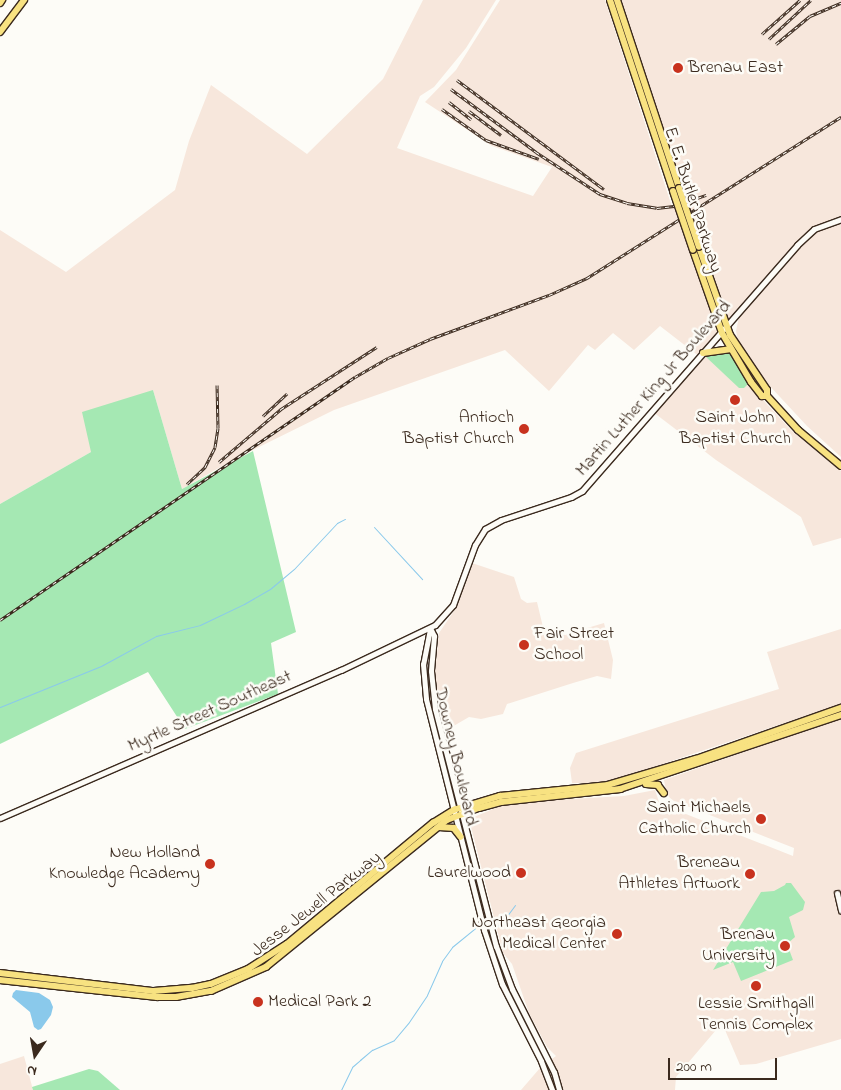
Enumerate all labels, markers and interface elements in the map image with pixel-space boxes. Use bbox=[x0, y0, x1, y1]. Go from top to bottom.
place label: Brenau East bbox=[688, 57, 783, 79]
marker: Brenau East bbox=[672, 62, 684, 74]
street label: E. E. Butler Parkway bbox=[658, 124, 726, 276]
street label: Martin Luther King Jr Boulevard bbox=[572, 297, 736, 481]
marker: Saint John Baptist Church bbox=[729, 394, 741, 406]
place label: Antioch Baptist Church bbox=[403, 408, 514, 450]
place label: Saint John Baptist Church bbox=[679, 408, 791, 450]
marker: Antioch Baptist Church bbox=[518, 423, 530, 435]
place label: Fair Street School bbox=[534, 624, 614, 666]
marker: Fair Street School bbox=[518, 639, 530, 651]
street label: Myrtle Street Southeast bbox=[125, 666, 295, 758]
street label: Downey Boulevard bbox=[429, 686, 481, 828]
place label: Saint Michaels Catholic Church bbox=[638, 798, 751, 841]
marker: Saint Michaels Catholic Church bbox=[755, 813, 767, 825]
place label: New Holland Knowledge Academy bbox=[49, 843, 200, 886]
street label: Jesse Jewell Parkway bbox=[248, 848, 386, 962]
place label: Breneau Athletes Artwork bbox=[618, 853, 740, 896]
marker: New Holland Knowledge Academy bbox=[204, 858, 216, 870]
place label: Laurelwood bbox=[427, 862, 511, 884]
marker: Laurelwood bbox=[515, 867, 527, 879]
marker: Breneau Athletes Artwork bbox=[744, 868, 756, 880]
place label: Northeast Georgia Medical Center bbox=[471, 913, 606, 956]
place label: Brenau University bbox=[702, 925, 775, 968]
marker: Northeast Georgia Medical Center bbox=[610, 927, 624, 941]
marker: Brenau University bbox=[779, 940, 791, 952]
marker: Lessie Smithgall Tennis Complex bbox=[750, 980, 762, 992]
place label: Medical Park 2 bbox=[268, 991, 372, 1013]
place label: Lessie Smithgall Tennis Complex bbox=[698, 994, 814, 1036]
marker: Medical Park 2 bbox=[252, 996, 264, 1008]
north arrow bbox=[10, 1030, 60, 1080]
scale bar bbox=[671, 1048, 780, 1080]
text: 200 m bbox=[676, 1056, 712, 1078]
text: N bbox=[25, 1059, 39, 1081]

